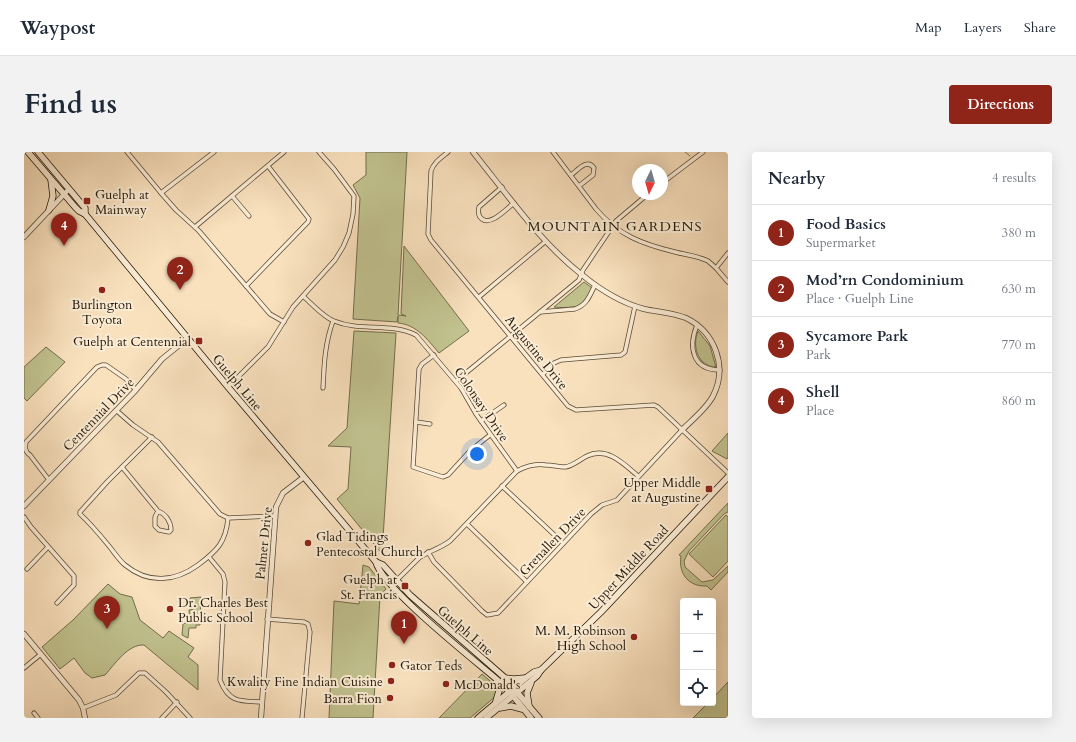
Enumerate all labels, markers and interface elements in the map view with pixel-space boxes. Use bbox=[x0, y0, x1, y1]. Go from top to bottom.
text: Waypost bbox=[20, 15, 95, 41]
text: Map bbox=[915, 18, 942, 37]
text: Layers bbox=[964, 18, 1002, 37]
text: Share bbox=[1024, 18, 1056, 37]
text: Find us bbox=[24, 85, 117, 123]
button: Directions bbox=[949, 85, 1052, 124]
north arrow bbox=[632, 164, 668, 200]
text: Nearby bbox=[768, 167, 825, 190]
text: 4 results bbox=[992, 169, 1036, 187]
place label: Guelph at Mainway bbox=[95, 186, 149, 219]
marker: Guelph at Mainway bbox=[82, 196, 92, 206]
pin: 4 bbox=[51, 213, 77, 246]
text: Food Basics bbox=[806, 214, 886, 234]
district label: MOUNTAIN GARDENS bbox=[527, 217, 703, 236]
text: 1 bbox=[778, 224, 784, 242]
text: 380 m bbox=[1002, 224, 1036, 242]
text: Supermarket bbox=[806, 234, 876, 252]
pin: 2 bbox=[167, 257, 193, 290]
text: Mod’rn Condominium bbox=[806, 270, 964, 290]
text: 2 bbox=[778, 280, 784, 298]
text: 630 m bbox=[1002, 280, 1036, 298]
marker: Burlington Toyota bbox=[97, 285, 107, 295]
text: Place · Guelph Line bbox=[806, 290, 914, 308]
place label: Burlington Toyota bbox=[72, 296, 133, 329]
street label: Augustine Drive bbox=[501, 312, 572, 394]
text: Sycamore Park bbox=[806, 326, 908, 346]
place label: Guelph at Centennial bbox=[73, 333, 192, 351]
marker: Guelph at Centennial bbox=[194, 336, 204, 346]
text: 3 bbox=[778, 336, 784, 354]
text: 770 m bbox=[1002, 336, 1036, 354]
text: Park bbox=[806, 346, 831, 364]
street label: Guelph Line bbox=[208, 350, 266, 415]
street label: Colonsay Drive bbox=[450, 364, 513, 446]
street label: Centennial Drive bbox=[59, 374, 138, 455]
text: Shell bbox=[806, 382, 839, 402]
text: 4 bbox=[778, 392, 784, 410]
text: 860 m bbox=[1002, 392, 1036, 410]
text: Place bbox=[806, 402, 834, 420]
your location bbox=[467, 444, 487, 464]
place label: Upper Middle at Augustine bbox=[623, 474, 701, 507]
marker: Upper Middle at Augustine bbox=[704, 484, 714, 494]
street label: Grenallen Drive bbox=[515, 503, 590, 580]
street label: Palmer Drive bbox=[251, 506, 277, 580]
street label: Upper Middle Road bbox=[585, 521, 673, 614]
place label: Glad Tidings Pentecostal Church bbox=[316, 528, 423, 561]
marker: Glad Tidings Pentecostal Church bbox=[303, 538, 313, 548]
place label: Guelph at St. Francis bbox=[340, 571, 397, 604]
marker: Guelph at St. Francis bbox=[400, 581, 410, 591]
place label: Dr. Charles Best Public School bbox=[178, 594, 268, 627]
pin: 3 bbox=[94, 596, 120, 629]
map controls bbox=[680, 598, 716, 706]
button: + bbox=[680, 598, 716, 634]
street label: Guelph Line bbox=[433, 601, 497, 660]
marker: Dr. Charles Best Public School bbox=[165, 604, 175, 614]
pin: 1 bbox=[391, 611, 417, 644]
place label: M. M. Robinson High School bbox=[535, 622, 627, 655]
marker: M. M. Robinson High School bbox=[629, 632, 639, 642]
button: − bbox=[680, 634, 716, 670]
place label: Gator Teds bbox=[400, 657, 462, 675]
marker: Gator Teds bbox=[387, 660, 397, 670]
button: locate bbox=[680, 670, 716, 706]
place label: Kwality Fine Indian Cuisine bbox=[227, 673, 383, 691]
marker: Kwality Fine Indian Cuisine bbox=[386, 676, 396, 686]
place label: McDonald's bbox=[454, 676, 520, 694]
marker: McDonald's bbox=[441, 679, 451, 689]
place label: Barra Fion bbox=[323, 690, 383, 708]
marker: Barra Fion bbox=[385, 693, 395, 703]

